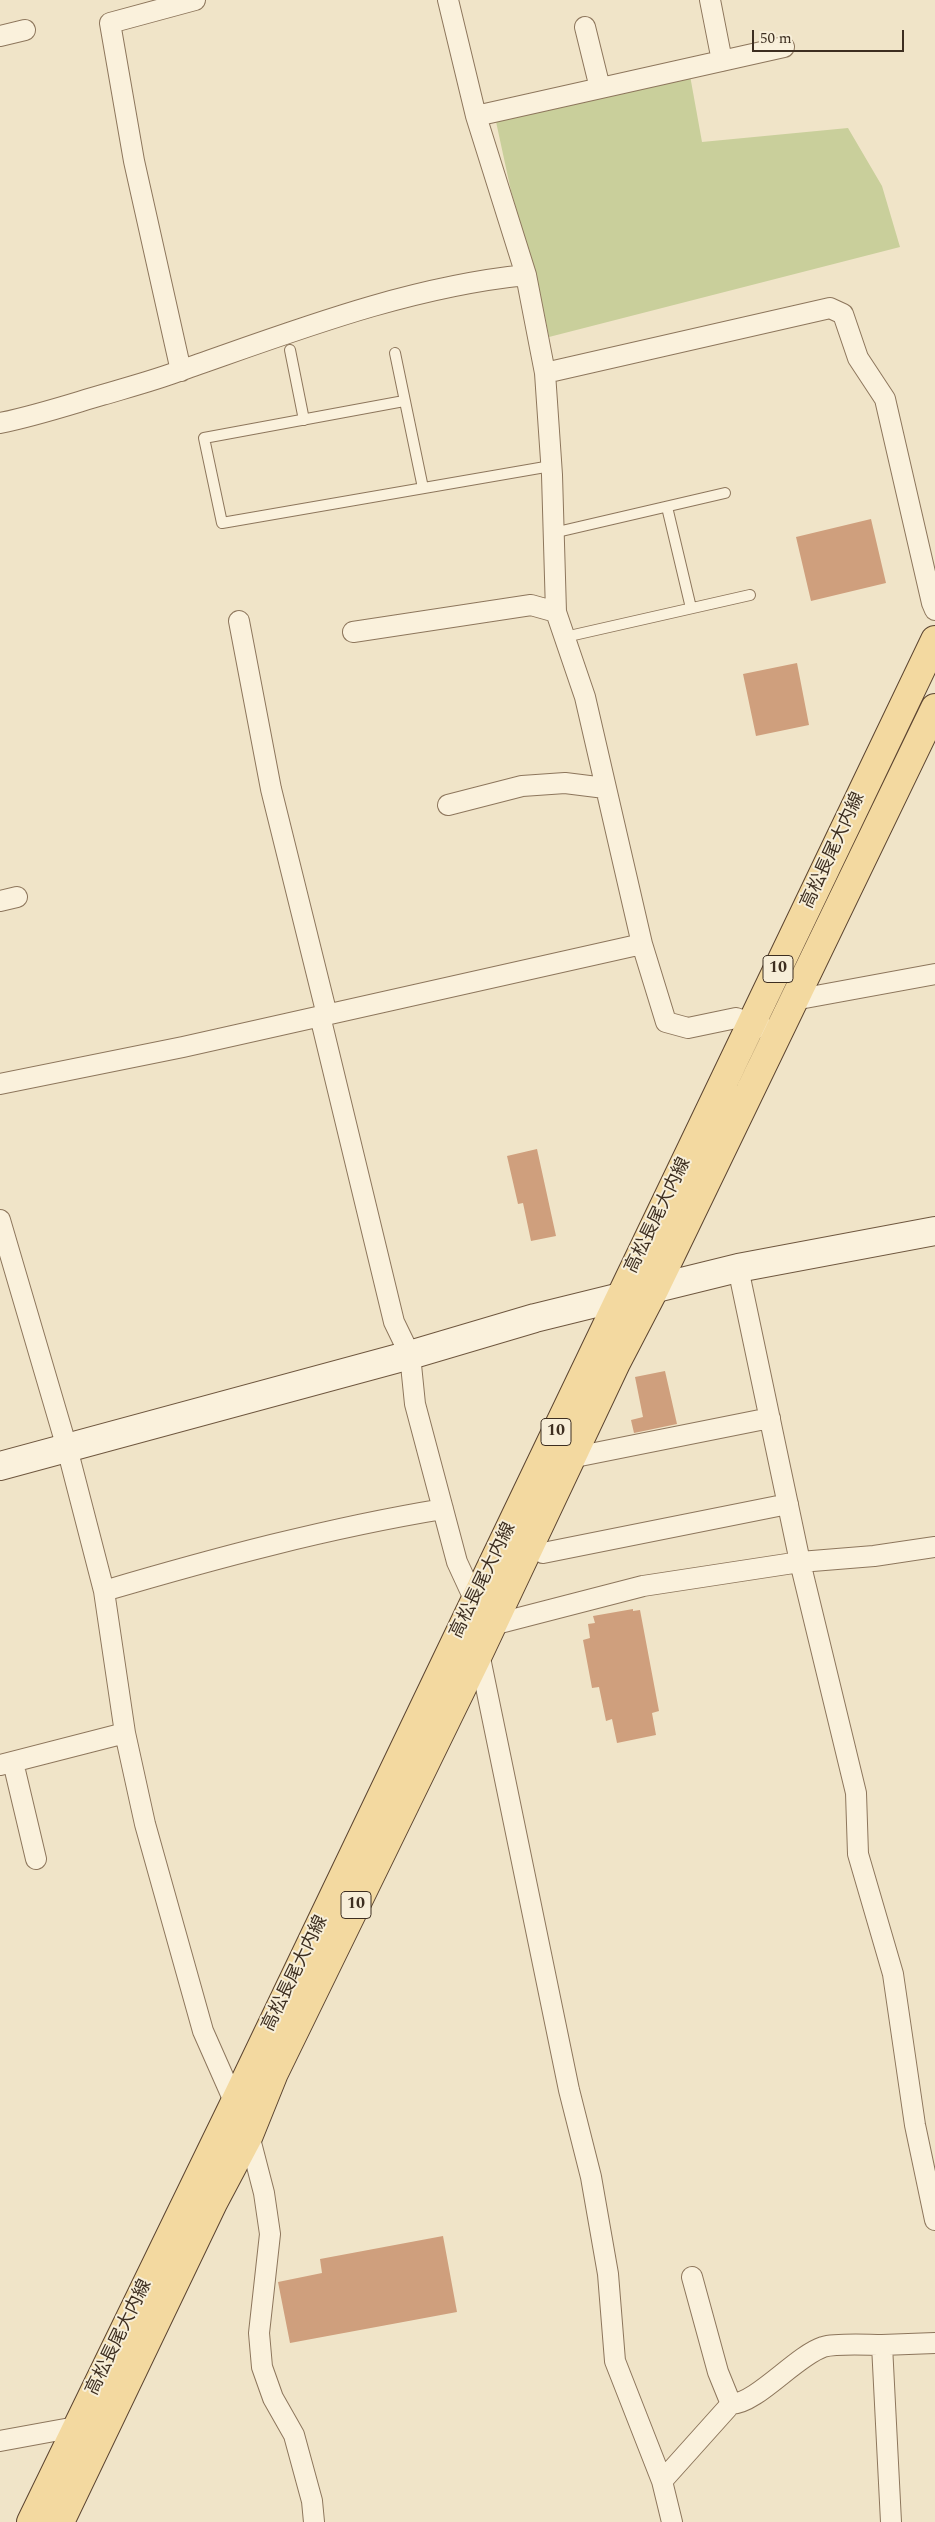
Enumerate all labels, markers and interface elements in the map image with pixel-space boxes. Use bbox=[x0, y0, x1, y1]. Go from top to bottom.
scale bar bbox=[755, 20, 908, 52]
text: 50 m bbox=[760, 27, 792, 50]
street label: 高松長尾大内線 bbox=[798, 789, 870, 913]
road number: 10 bbox=[763, 956, 793, 982]
street label: 高松長尾大内線 bbox=[622, 1155, 696, 1277]
road number: 10 bbox=[541, 1418, 571, 1445]
street label: 高松長尾大内線 bbox=[447, 1520, 521, 1642]
road number: 10 bbox=[341, 1892, 371, 1918]
street label: 高松長尾大内線 bbox=[259, 1913, 333, 2035]
street label: 高松長尾大内線 bbox=[83, 2277, 157, 2399]

